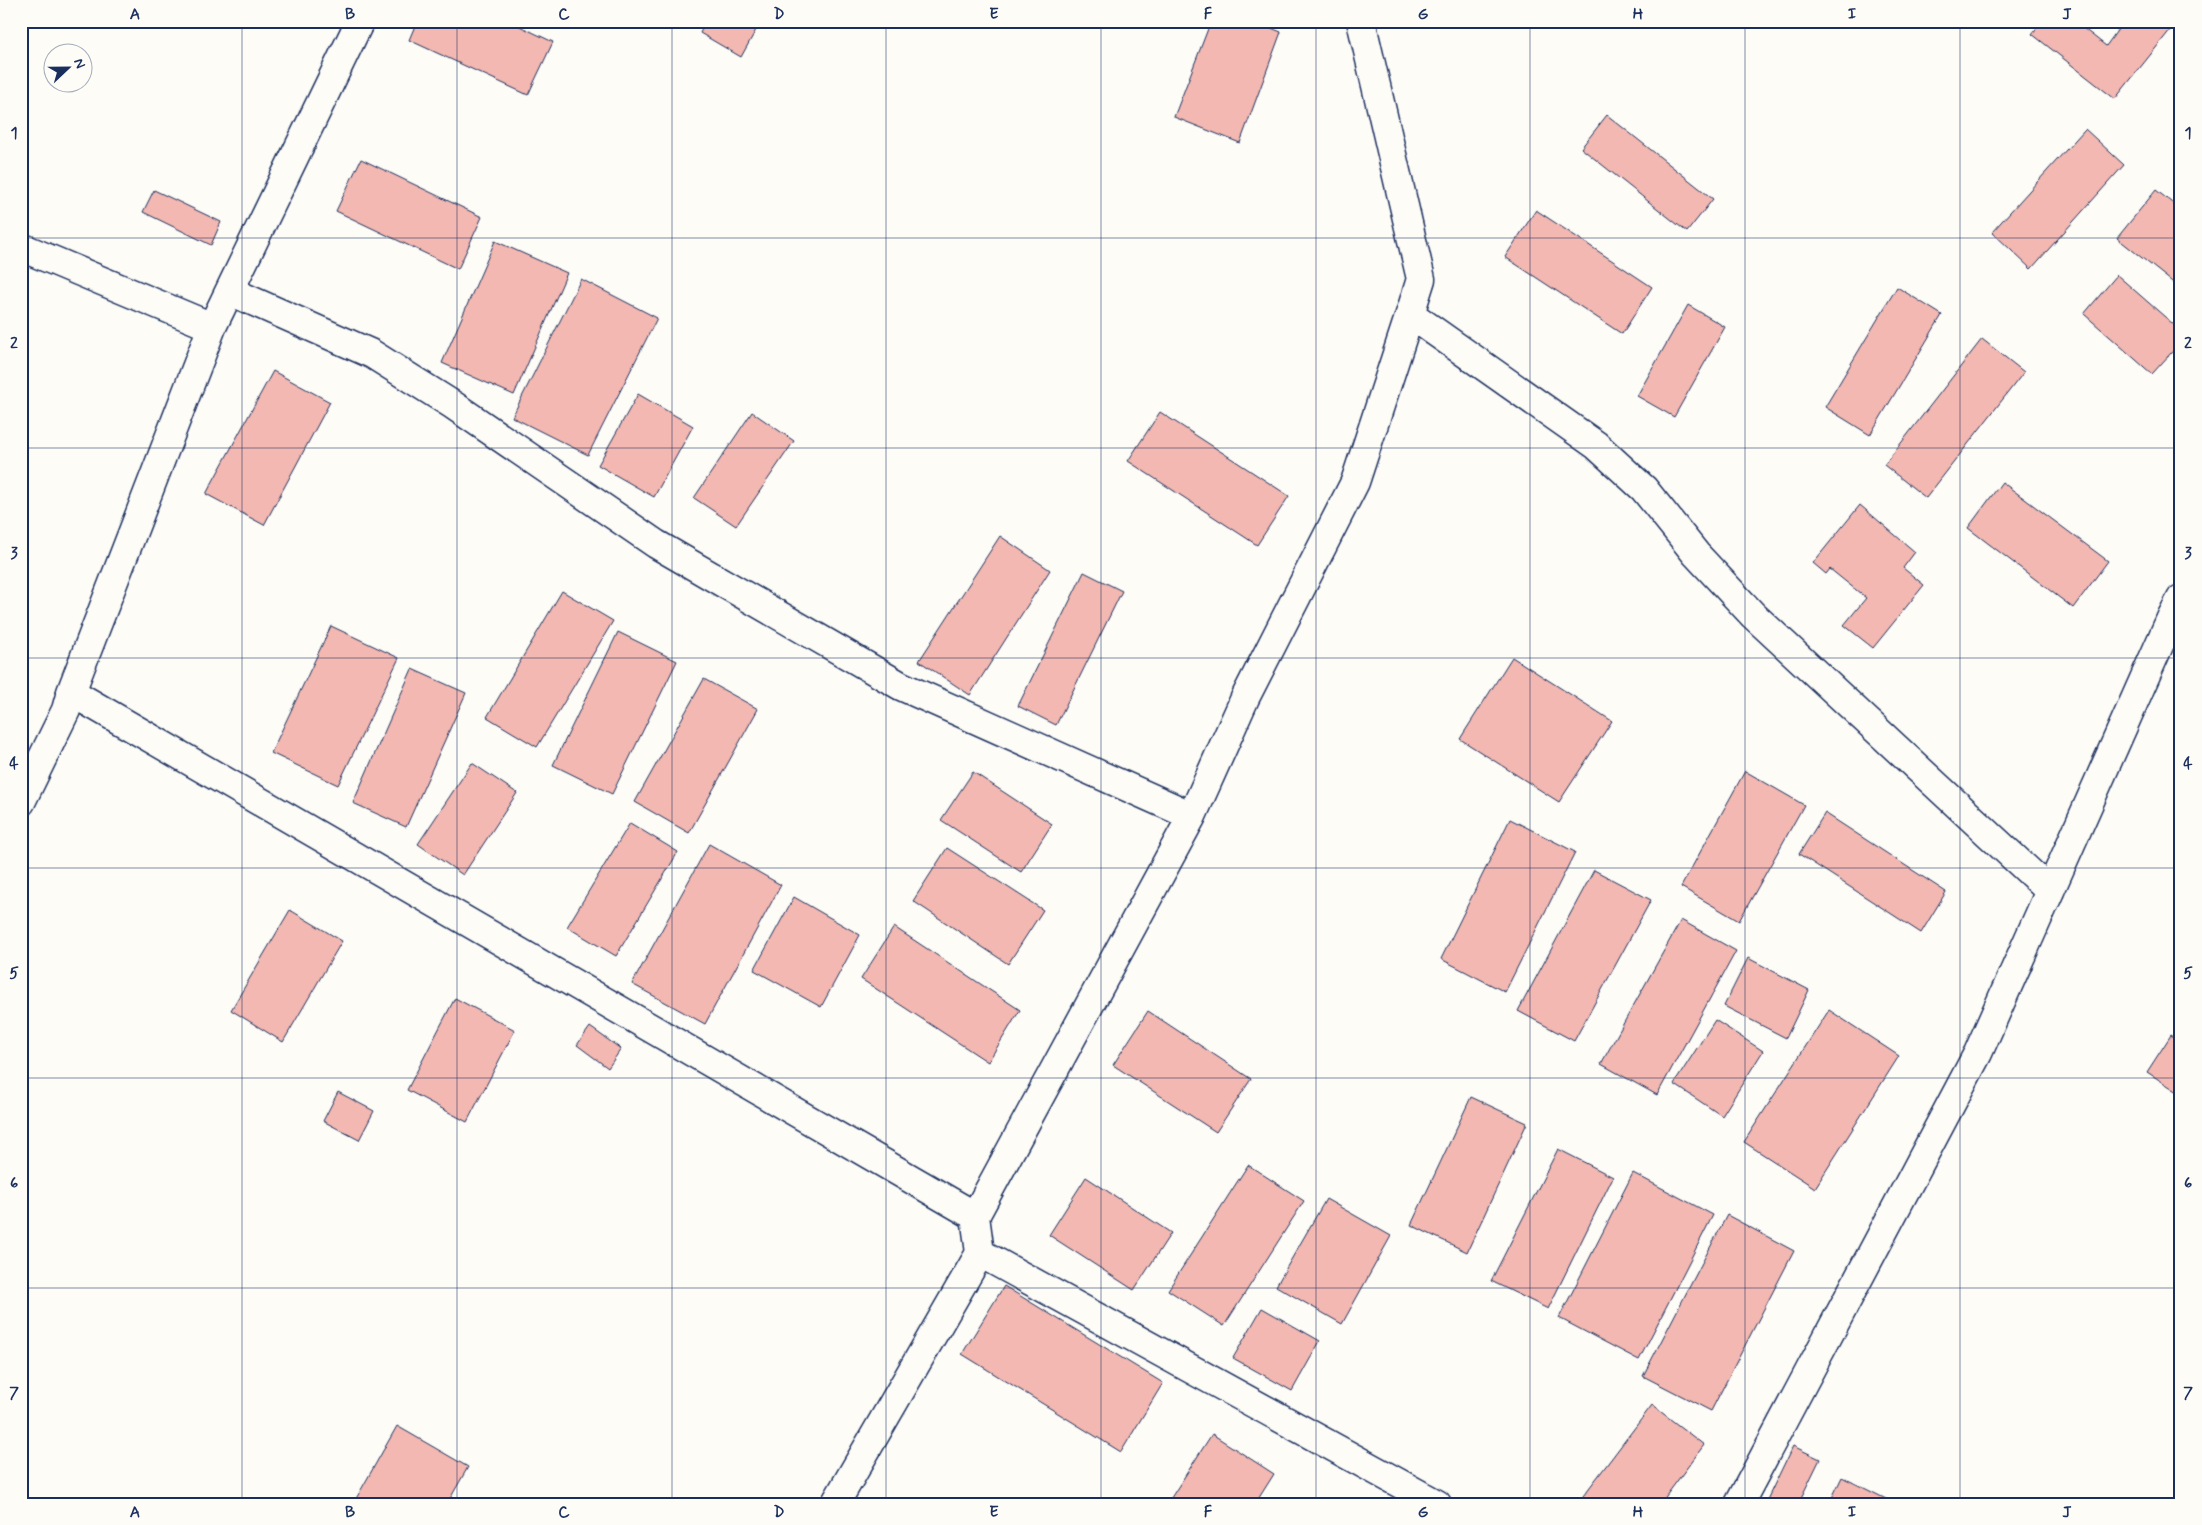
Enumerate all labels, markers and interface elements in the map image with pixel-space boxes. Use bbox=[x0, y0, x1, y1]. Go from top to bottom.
text: A bbox=[130, 4, 140, 25]
text: B bbox=[345, 4, 355, 25]
text: C bbox=[558, 4, 570, 25]
text: D bbox=[773, 4, 785, 25]
text: E bbox=[989, 4, 999, 25]
text: F bbox=[1204, 4, 1213, 25]
text: G bbox=[1418, 4, 1429, 25]
text: H bbox=[1633, 4, 1644, 25]
text: I bbox=[1848, 4, 1857, 25]
text: J bbox=[2062, 4, 2072, 25]
north arrow bbox=[42, 42, 92, 92]
text: N bbox=[69, 56, 89, 71]
text: 1 bbox=[10, 123, 18, 144]
text: 1 bbox=[2184, 123, 2192, 144]
text: 2 bbox=[10, 333, 18, 354]
text: 2 bbox=[2184, 333, 2192, 354]
text: 3 bbox=[10, 543, 18, 564]
text: 3 bbox=[2184, 543, 2192, 564]
text: 4 bbox=[9, 753, 19, 774]
text: 4 bbox=[2183, 753, 2193, 774]
text: 5 bbox=[9, 963, 19, 984]
text: 5 bbox=[2183, 963, 2193, 984]
text: 6 bbox=[10, 1173, 18, 1194]
text: 6 bbox=[2184, 1173, 2192, 1194]
text: 7 bbox=[9, 1383, 19, 1404]
text: 7 bbox=[2183, 1383, 2193, 1404]
text: A bbox=[130, 1502, 140, 1523]
text: B bbox=[345, 1502, 355, 1523]
text: C bbox=[558, 1502, 570, 1523]
text: D bbox=[773, 1502, 785, 1523]
text: E bbox=[989, 1502, 999, 1523]
text: F bbox=[1204, 1502, 1213, 1523]
text: G bbox=[1418, 1502, 1429, 1523]
text: H bbox=[1633, 1502, 1644, 1523]
text: I bbox=[1848, 1502, 1857, 1523]
text: J bbox=[2062, 1502, 2072, 1523]

